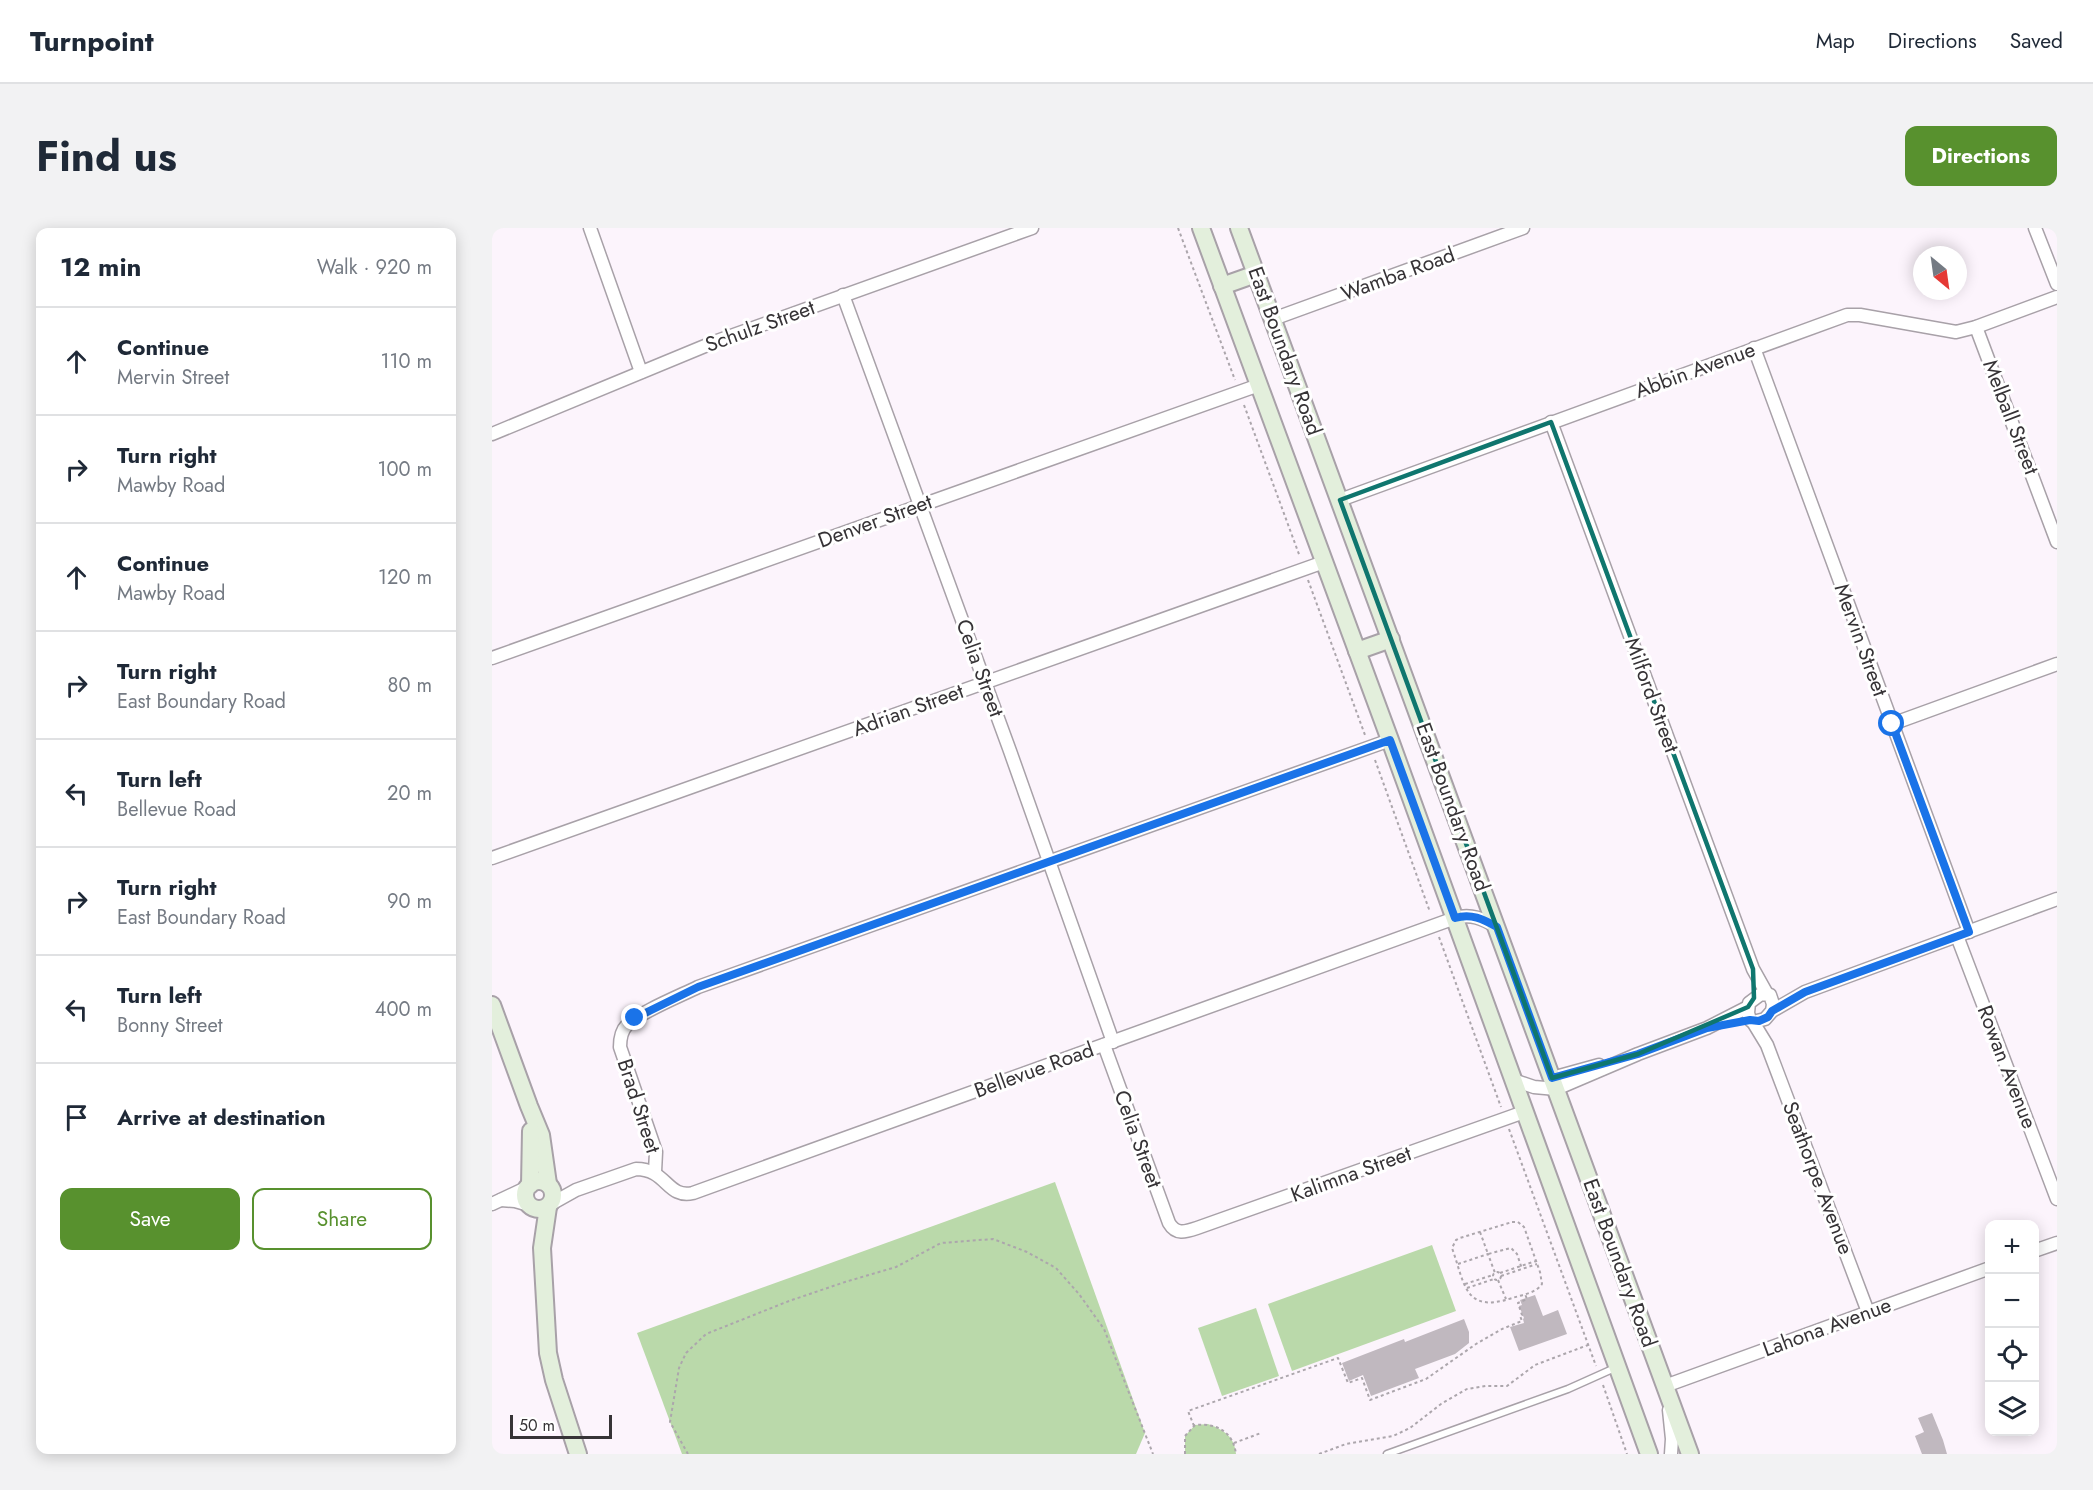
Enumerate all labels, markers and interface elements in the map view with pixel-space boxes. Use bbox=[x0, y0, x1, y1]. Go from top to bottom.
text: Turnpoint bbox=[30, 21, 154, 62]
text: Map bbox=[1816, 26, 1855, 56]
text: Directions bbox=[1888, 26, 1977, 56]
text: Saved bbox=[2010, 26, 2063, 56]
text: Find us bbox=[36, 126, 177, 187]
button: Directions bbox=[1905, 126, 2057, 186]
street label: Wamba Road bbox=[1337, 240, 1459, 308]
north arrow bbox=[1913, 246, 1967, 300]
text: 12 min bbox=[60, 248, 142, 286]
text: Walk · 920 m bbox=[317, 253, 432, 282]
street label: East Boundary Road bbox=[1241, 263, 1329, 439]
street label: Schulz Street bbox=[701, 292, 819, 360]
text: Continue bbox=[117, 331, 209, 363]
street label: Abbin Avenue bbox=[1631, 334, 1760, 406]
icon: ahead bbox=[60, 345, 93, 378]
text: 110 m bbox=[380, 347, 432, 376]
street label: Melball Street bbox=[1975, 355, 2047, 479]
text: Mervin Street bbox=[117, 363, 229, 392]
text: Turn right bbox=[117, 439, 217, 471]
icon: right bbox=[60, 453, 93, 486]
text: 100 m bbox=[377, 455, 432, 484]
text: Mawby Road bbox=[117, 471, 225, 500]
street label: Denver Street bbox=[814, 486, 936, 556]
text: Continue bbox=[117, 547, 209, 579]
icon: ahead bbox=[60, 561, 93, 594]
text: 120 m bbox=[378, 563, 432, 592]
text: Mawby Road bbox=[117, 579, 225, 608]
street label: Mervin Street bbox=[1827, 580, 1895, 700]
street label: Celia Street bbox=[948, 615, 1012, 721]
street label: Milford Street bbox=[1617, 633, 1687, 757]
text: Turn right bbox=[117, 655, 217, 687]
icon: right bbox=[60, 669, 93, 702]
text: 80 m bbox=[387, 671, 432, 700]
street label: Adrian Street bbox=[848, 676, 968, 744]
text: East Boundary Road bbox=[117, 687, 286, 716]
route start bbox=[1878, 710, 1904, 736]
street label: East Boundary Road bbox=[1409, 719, 1497, 895]
text: Turn left bbox=[117, 763, 202, 795]
icon: left bbox=[60, 777, 93, 810]
text: 20 m bbox=[387, 779, 432, 808]
text: Bellevue Road bbox=[117, 795, 236, 824]
text: Turn right bbox=[117, 871, 217, 903]
icon: right bbox=[60, 885, 93, 918]
text: 90 m bbox=[387, 887, 432, 916]
text: East Boundary Road bbox=[117, 903, 286, 932]
text: Turn left bbox=[117, 979, 202, 1011]
icon: left bbox=[60, 993, 93, 1026]
text: 400 m bbox=[375, 995, 432, 1024]
street label: Rowan Avenue bbox=[1970, 1001, 2044, 1133]
route end bbox=[621, 1004, 647, 1030]
text: Bonny Street bbox=[117, 1011, 223, 1040]
street label: Bellevue Road bbox=[970, 1034, 1098, 1106]
street label: Brad Street bbox=[610, 1055, 668, 1157]
street label: Celia Street bbox=[1106, 1086, 1170, 1192]
street label: Seathorpe Avenue bbox=[1775, 1097, 1861, 1259]
icon: arrive bbox=[60, 1101, 93, 1134]
text: Arrive at destination bbox=[117, 1101, 326, 1133]
street label: Kalimna Street bbox=[1287, 1138, 1415, 1210]
street label: East Boundary Road bbox=[1576, 1175, 1664, 1351]
button: Save bbox=[60, 1188, 240, 1250]
button: Share bbox=[252, 1188, 432, 1250]
map controls bbox=[1985, 1220, 2039, 1436]
button: + bbox=[1985, 1220, 2039, 1274]
button: − bbox=[1985, 1274, 2039, 1328]
street label: Lahona Avenue bbox=[1758, 1290, 1896, 1364]
button: locate bbox=[1985, 1328, 2039, 1382]
button: layers bbox=[1985, 1382, 2039, 1436]
scale bar bbox=[510, 1412, 612, 1440]
text: 50 m bbox=[519, 1414, 555, 1437]

